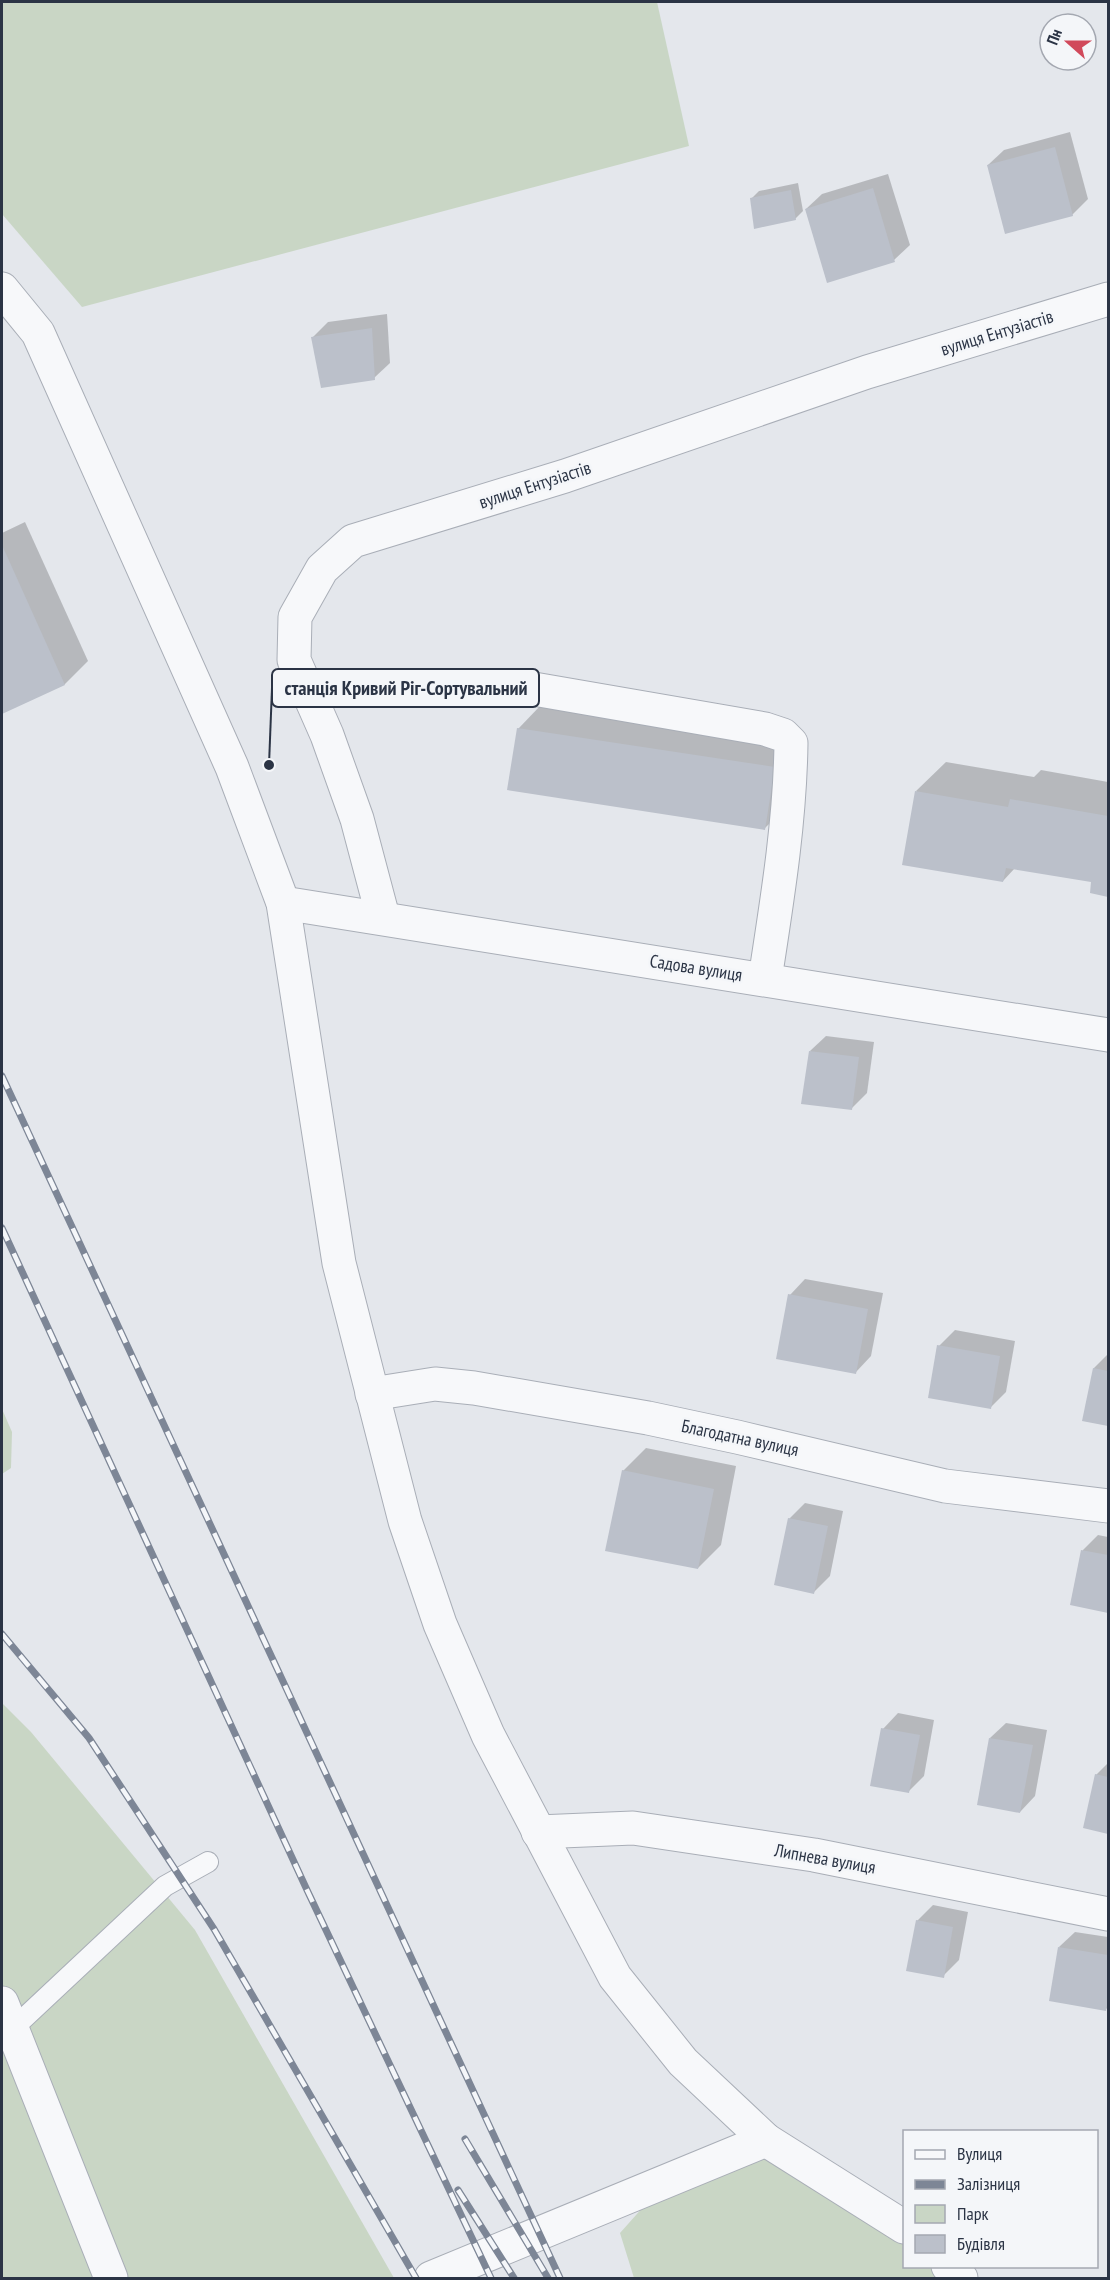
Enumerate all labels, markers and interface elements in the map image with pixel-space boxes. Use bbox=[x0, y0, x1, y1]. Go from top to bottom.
north arrow bbox=[1038, 12, 1098, 72]
text: Пн bbox=[1042, 26, 1066, 47]
street label: вулиця Ентузіастів bbox=[938, 305, 1056, 361]
street label: вулиця Ентузіастів bbox=[476, 456, 594, 513]
callout: станція Кривий Ріг-Сортувальний bbox=[272, 669, 539, 707]
text: станція Кривий Ріг-Сортувальний bbox=[284, 675, 528, 701]
street label: Садова вулиця bbox=[648, 949, 744, 986]
street label: Благодатна вулиця bbox=[679, 1414, 801, 1461]
street label: Липнева вулиця bbox=[772, 1838, 877, 1879]
legend bbox=[903, 2130, 1098, 2268]
text: Вулиця bbox=[957, 2142, 1002, 2165]
text: Залізниця bbox=[957, 2172, 1020, 2195]
text: Парк bbox=[957, 2202, 988, 2225]
text: Будівля bbox=[957, 2232, 1005, 2255]

